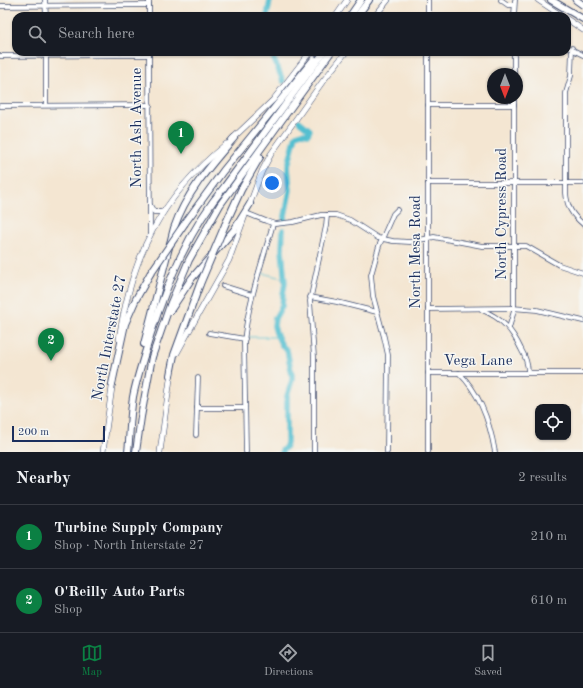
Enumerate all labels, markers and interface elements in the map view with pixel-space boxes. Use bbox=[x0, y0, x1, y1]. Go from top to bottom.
search box bbox=[12, 12, 571, 56]
icon: search bbox=[26, 23, 48, 45]
text: Search here bbox=[58, 27, 135, 42]
street label: North Ash Avenue bbox=[130, 68, 145, 188]
north arrow bbox=[487, 68, 523, 104]
pin: 1 bbox=[168, 121, 194, 154]
street label: North Cypress Road bbox=[495, 148, 510, 280]
your location bbox=[262, 173, 282, 193]
street label: North Mesa Road bbox=[409, 195, 424, 309]
street label: North Interstate 27 bbox=[90, 274, 130, 402]
pin: 2 bbox=[38, 328, 64, 361]
street label: Vega Lane bbox=[443, 354, 513, 369]
map controls bbox=[535, 404, 571, 440]
button: locate bbox=[535, 404, 571, 440]
scale bar bbox=[12, 424, 105, 443]
text: 200 m bbox=[18, 427, 49, 438]
text: Nearby bbox=[16, 470, 71, 487]
text: 2 results bbox=[518, 471, 567, 484]
text: Turbine Supply Company bbox=[54, 521, 223, 536]
text: 1 bbox=[25, 530, 33, 543]
text: 210 m bbox=[530, 530, 567, 543]
text: Shop · North Interstate 27 bbox=[54, 539, 204, 552]
text: O'Reilly Auto Parts bbox=[54, 585, 185, 600]
text: 2 bbox=[25, 594, 33, 607]
text: 610 m bbox=[530, 594, 567, 607]
text: Shop bbox=[54, 603, 82, 616]
tab: Map bbox=[81, 642, 103, 680]
tab: Directions bbox=[264, 642, 313, 680]
tab: Saved bbox=[474, 642, 502, 680]

